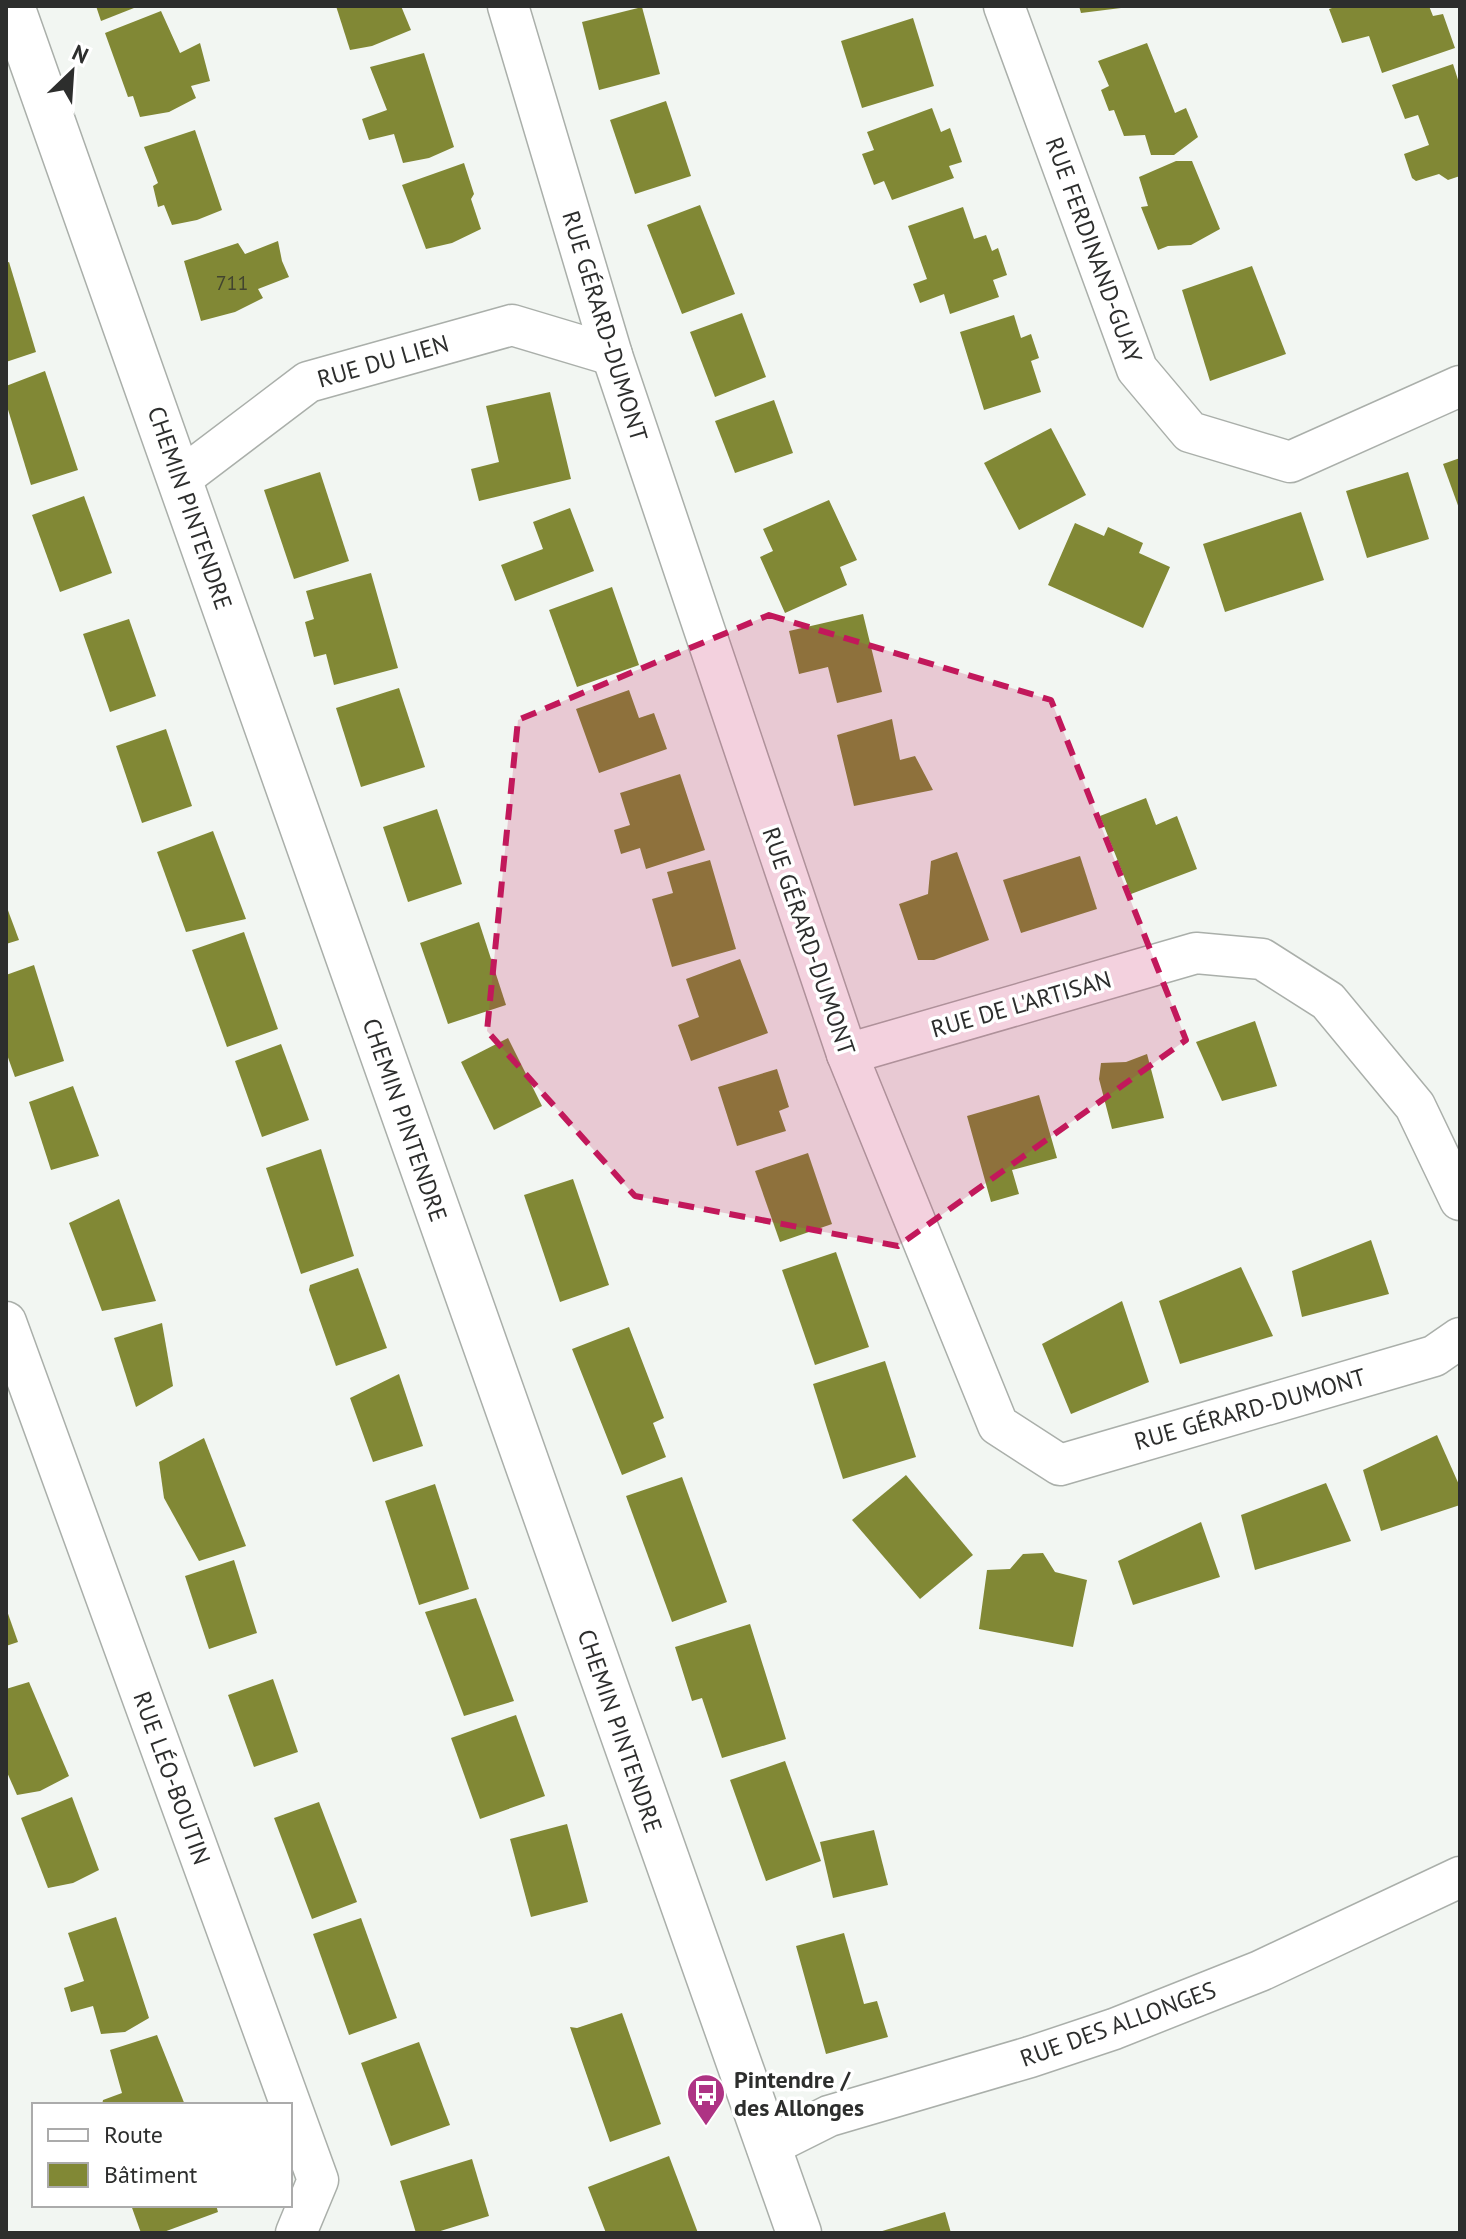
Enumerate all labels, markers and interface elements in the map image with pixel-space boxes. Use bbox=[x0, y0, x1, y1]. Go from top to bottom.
north arrow bbox=[32, 32, 112, 112]
text: N bbox=[68, 38, 93, 70]
street label: RUE FERDINAND-GUAY bbox=[1039, 133, 1150, 368]
street label: RUE GÉRARD-DUMONT bbox=[555, 207, 655, 445]
house number: 711 bbox=[216, 270, 248, 296]
street label: RUE DU LIEN bbox=[314, 327, 452, 395]
street label: CHEMIN PINTENDRE bbox=[141, 402, 239, 614]
street label: RUE GÉRARD-DUMONT bbox=[755, 823, 863, 1059]
street label: RUE DE L'ARTISAN bbox=[927, 963, 1115, 1045]
street label: CHEMIN PINTENDRE bbox=[356, 1014, 454, 1226]
street label: RUE GÉRARD-DUMONT bbox=[1131, 1361, 1369, 1457]
street label: CHEMIN PINTENDRE bbox=[571, 1625, 669, 1837]
street label: RUE LÉO-BOUTIN bbox=[126, 1687, 218, 1869]
street label: RUE DES ALLONGES bbox=[1016, 1974, 1220, 2074]
place label: Pintendre / des Allonges bbox=[734, 2064, 864, 2123]
bus stop icon: Pintendre / des Allonges bbox=[685, 2072, 727, 2127]
legend bbox=[32, 2103, 292, 2207]
text: Route bbox=[104, 2119, 163, 2150]
text: Bâtiment bbox=[104, 2159, 197, 2190]

